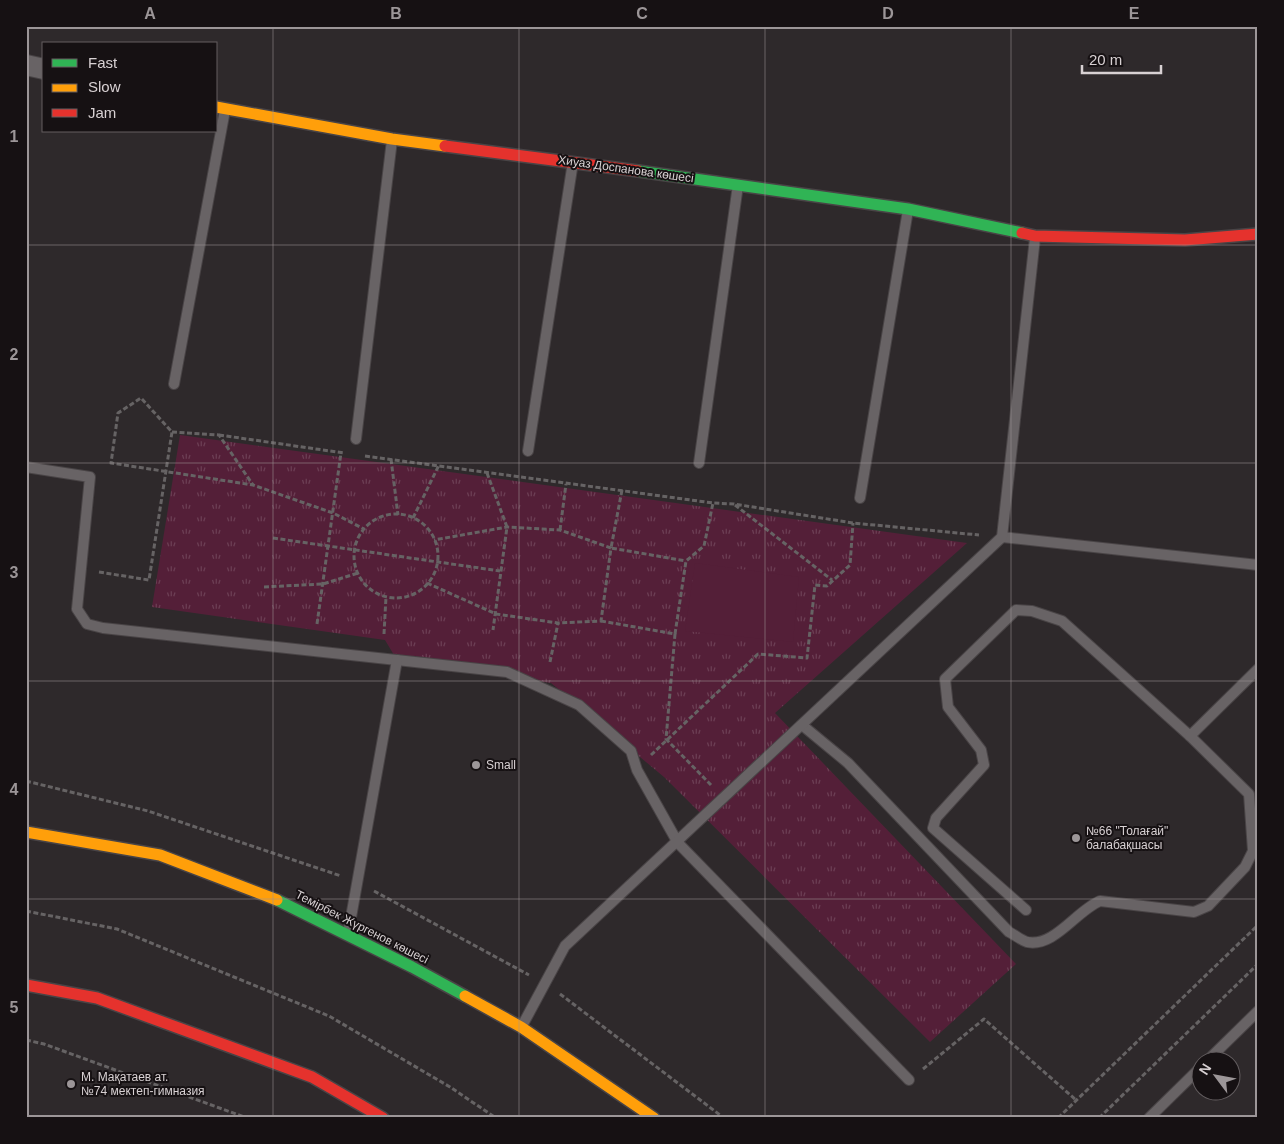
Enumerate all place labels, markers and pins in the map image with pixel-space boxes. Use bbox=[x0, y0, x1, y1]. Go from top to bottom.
place label: Small bbox=[486, 758, 516, 772]
marker: Small bbox=[470, 759, 482, 771]
place label: №66 "Толағай" балабақшасы bbox=[1086, 824, 1168, 852]
marker: №66 "Толағай" балабақшасы bbox=[1070, 832, 1082, 844]
place label: М. Мақатаев ат. №74 мектеп-гимназия bbox=[81, 1070, 205, 1098]
marker: М. Мақатаев ат. №74 мектеп-гимназия bbox=[65, 1078, 77, 1090]

